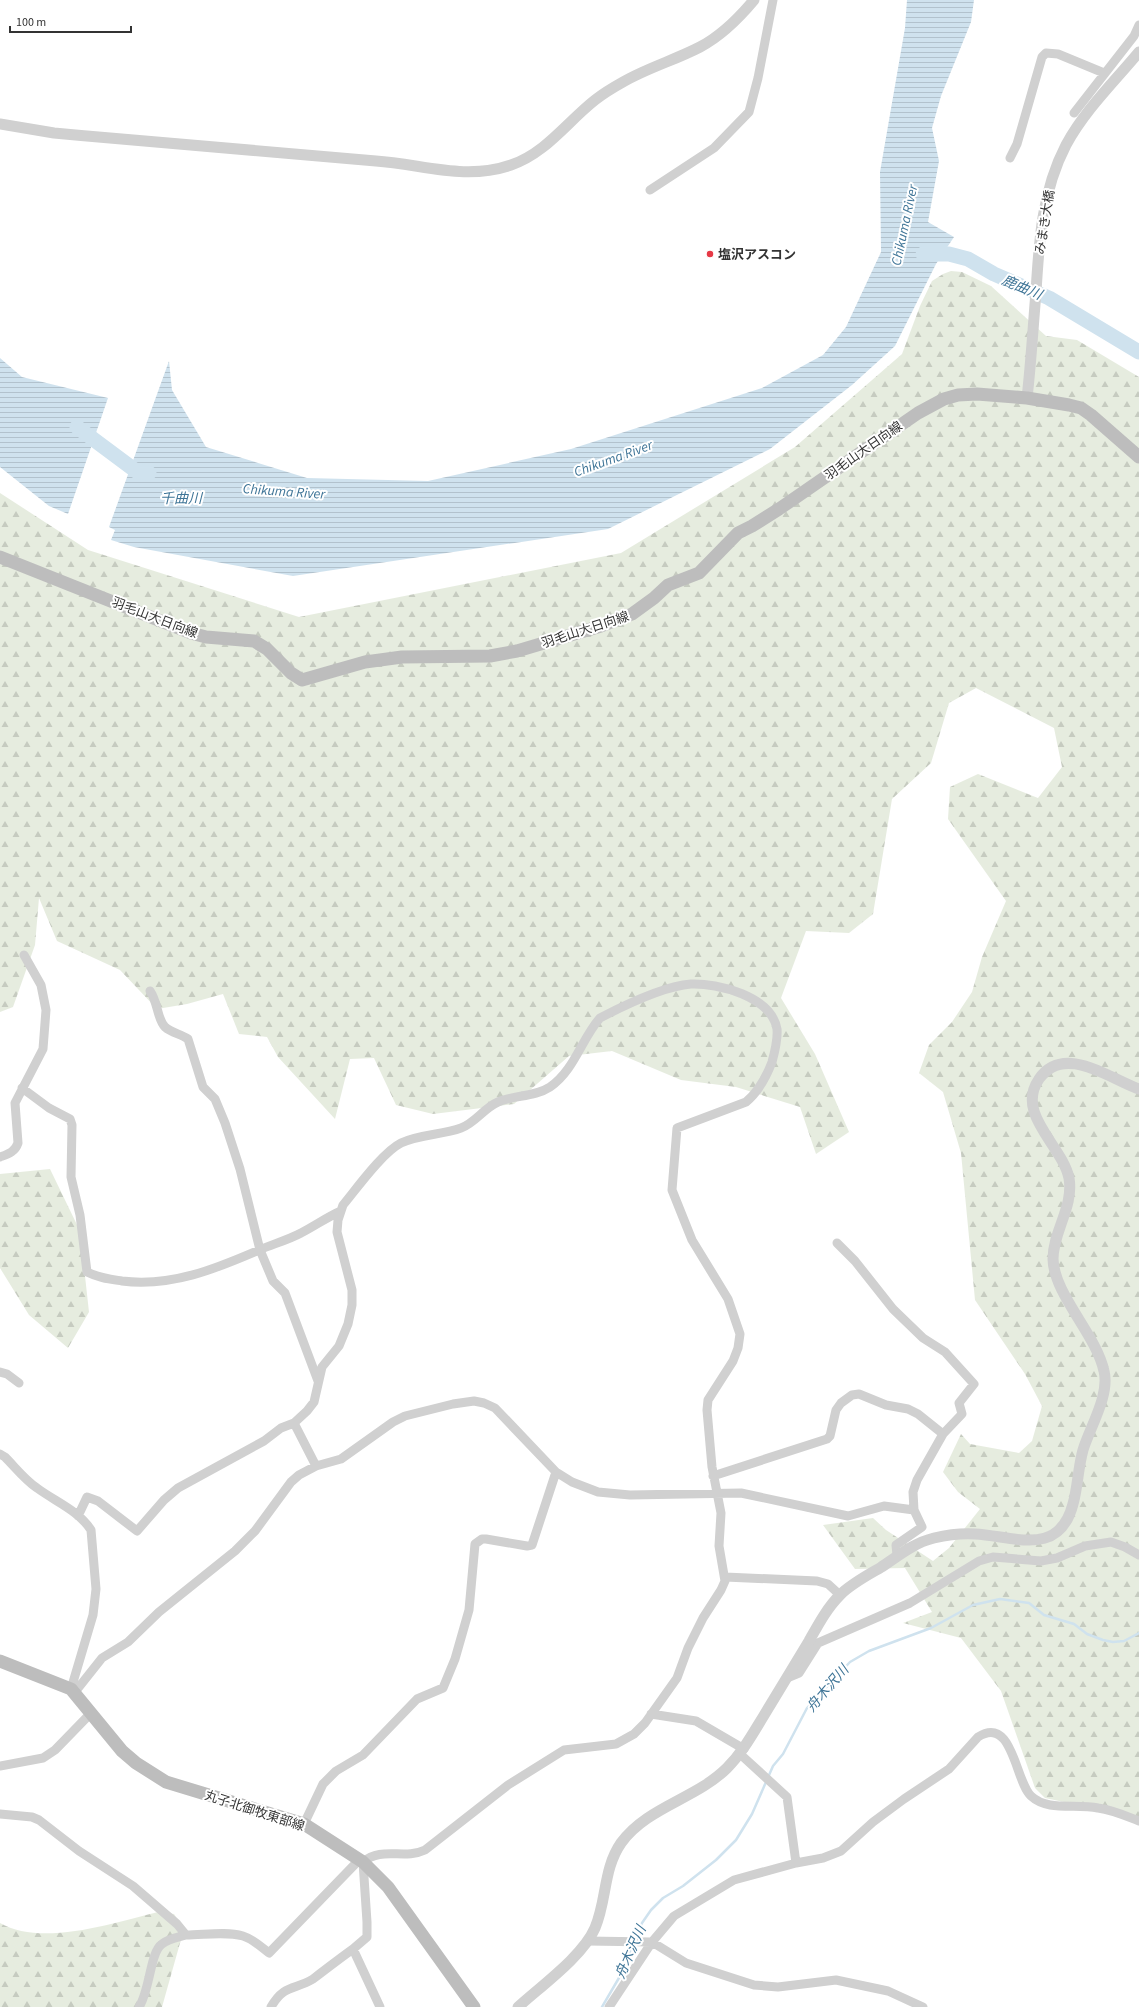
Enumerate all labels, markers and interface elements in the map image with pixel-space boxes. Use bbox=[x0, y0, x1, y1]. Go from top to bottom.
scale bar bbox=[10, 8, 131, 34]
text: 100 m bbox=[16, 14, 46, 31]
water label: Chikuma River bbox=[887, 182, 924, 268]
street label: みまき大橋 bbox=[1031, 189, 1059, 256]
place label: 塩沢アスコン bbox=[718, 246, 796, 264]
marker: 塩沢アスコン bbox=[705, 249, 715, 259]
water label: 鹿曲川 bbox=[998, 271, 1047, 306]
street label: 羽毛山大日向線 bbox=[821, 417, 906, 484]
water label: Chikuma River bbox=[571, 435, 657, 482]
water label: Chikuma River bbox=[242, 479, 327, 505]
water label: 千曲川 bbox=[160, 489, 204, 509]
street label: 羽毛山大日向線 bbox=[109, 593, 200, 643]
street label: 羽毛山大日向線 bbox=[539, 607, 631, 653]
water label: 舟木沢川 bbox=[802, 1659, 855, 1716]
street label: 丸子北御牧東部線 bbox=[202, 1786, 307, 1836]
water label: 舟木沢川 bbox=[610, 1921, 652, 1982]

